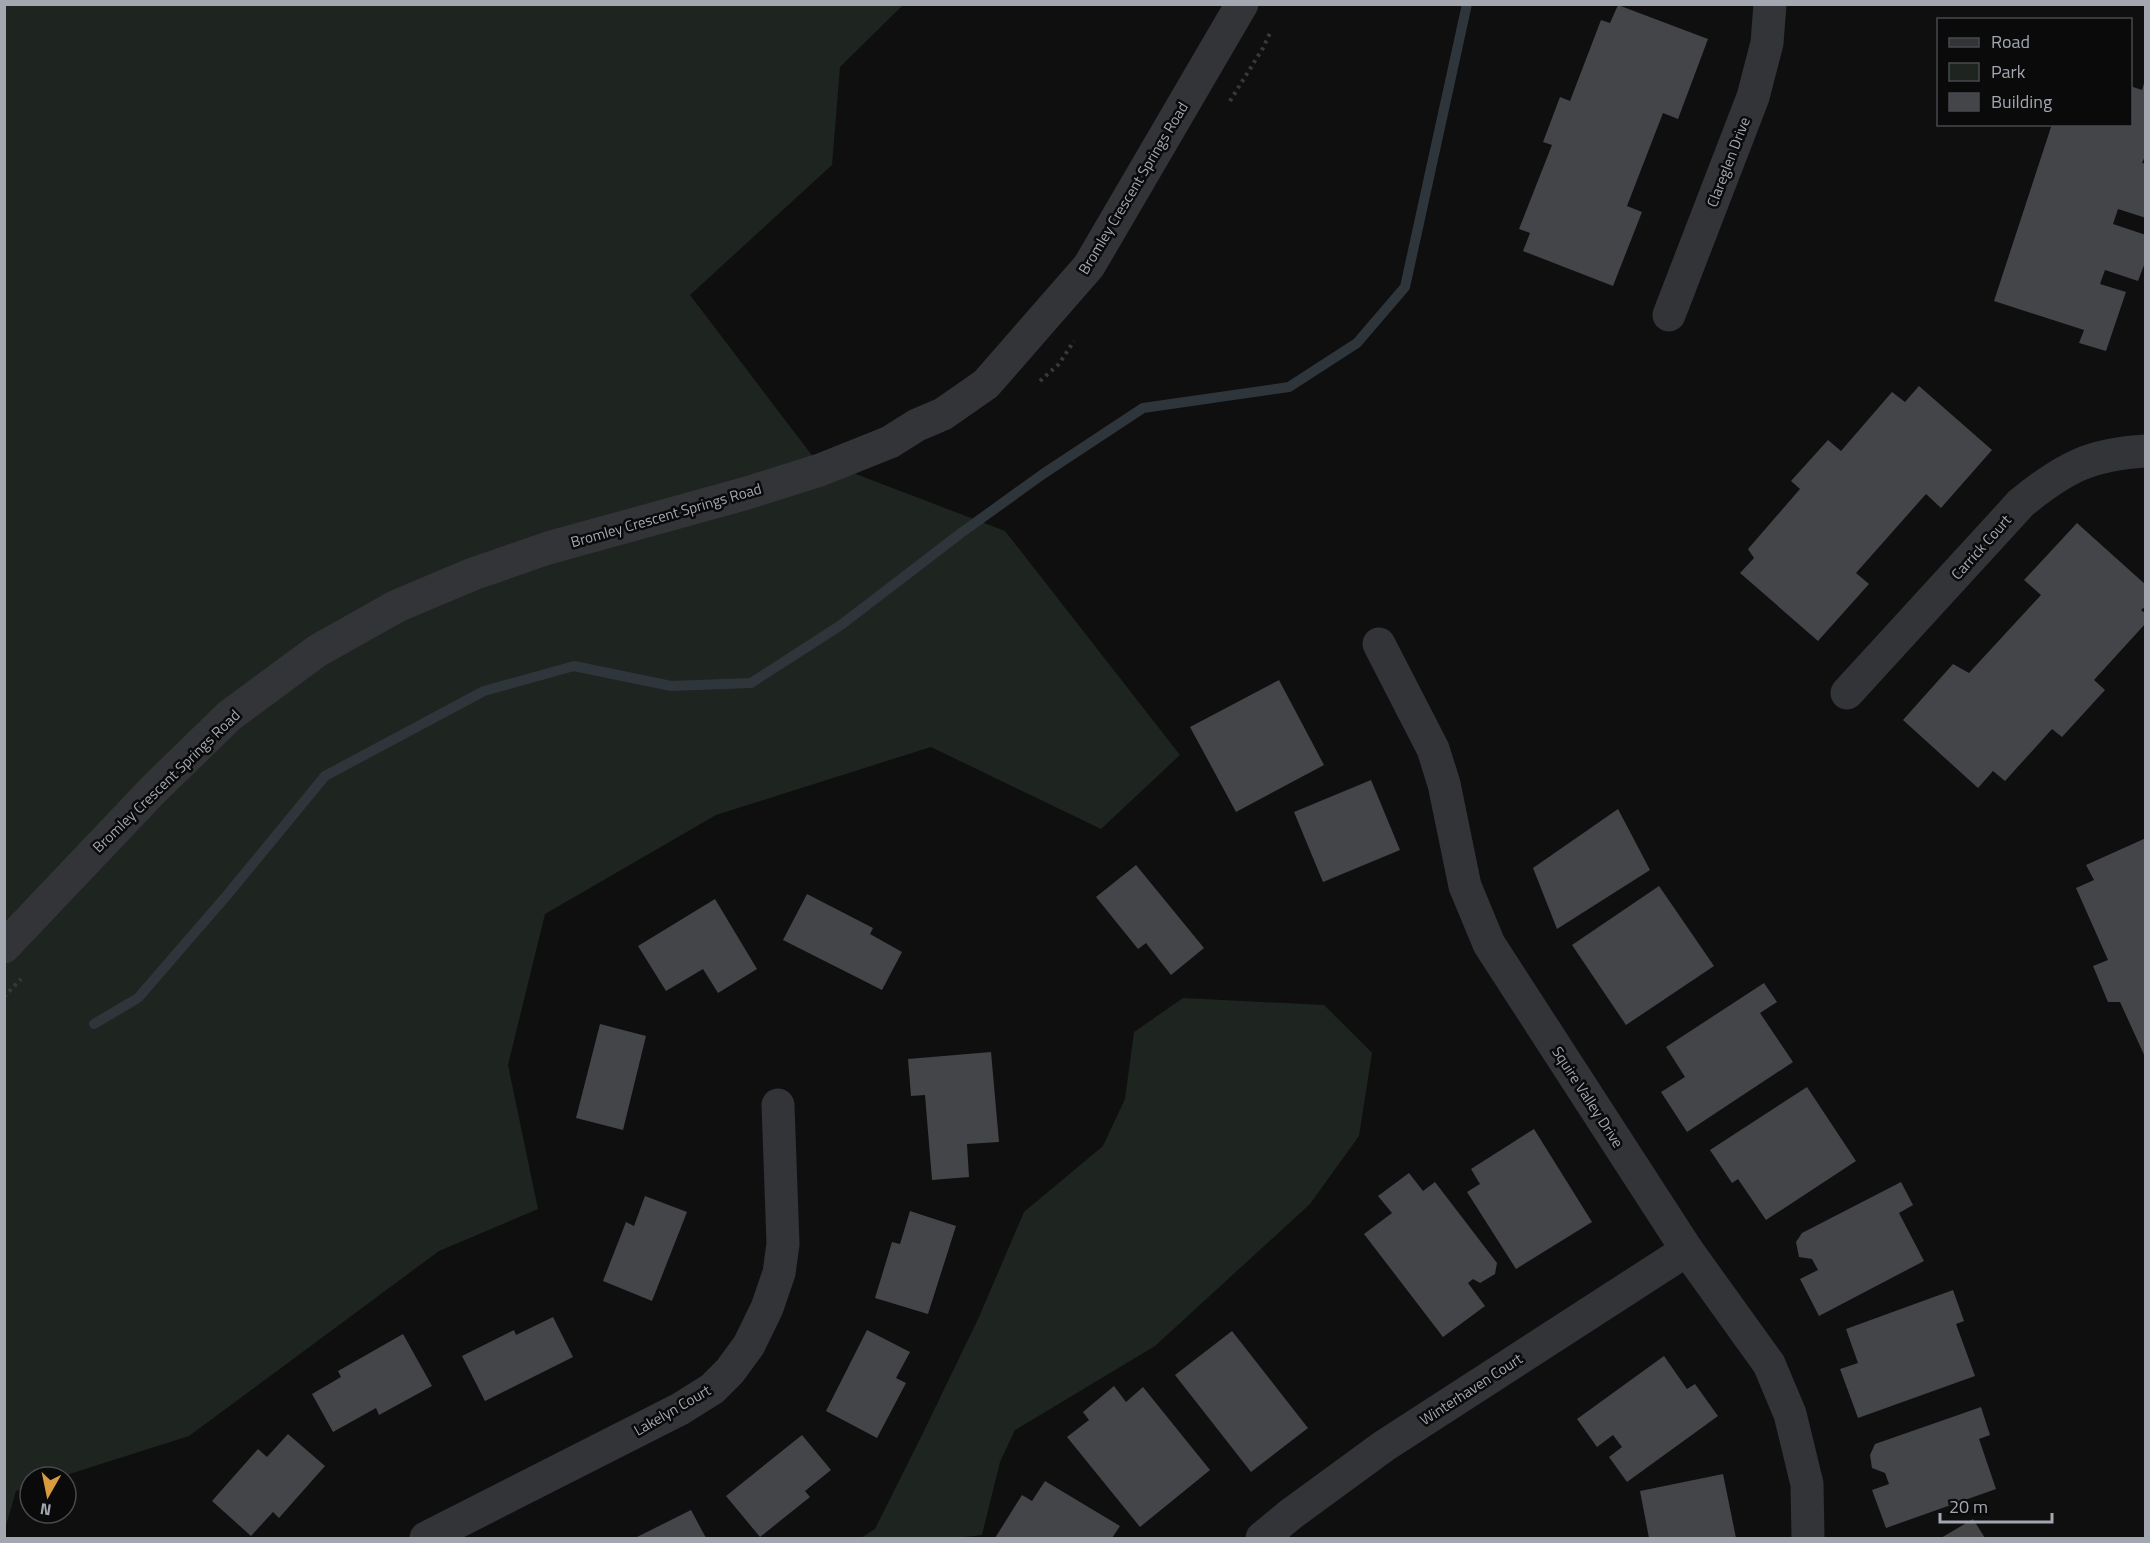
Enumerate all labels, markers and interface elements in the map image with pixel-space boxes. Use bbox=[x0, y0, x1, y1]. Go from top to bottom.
legend bbox=[1937, 18, 2132, 126]
text: Road bbox=[1991, 28, 2030, 55]
text: Park bbox=[1991, 58, 2026, 85]
text: Building bbox=[1991, 88, 2052, 115]
street label: Bromley Crescent Springs Road bbox=[1072, 97, 1194, 279]
street label: Clareglen Drive bbox=[1700, 114, 1756, 210]
street label: Bromley Crescent Springs Road bbox=[568, 477, 764, 553]
street label: Carrick Court bbox=[1945, 509, 2017, 585]
street label: Bromley Crescent Springs Road bbox=[87, 704, 245, 858]
street label: Squire Valley Drive bbox=[1547, 1042, 1629, 1152]
street label: Winterhaven Court bbox=[1415, 1347, 1528, 1431]
street label: Lakelyn Court bbox=[629, 1378, 715, 1441]
north arrow bbox=[18, 1465, 78, 1525]
scale bar bbox=[1940, 1486, 2052, 1524]
text: 20 m bbox=[1949, 1493, 1988, 1520]
text: N bbox=[38, 1497, 53, 1523]

